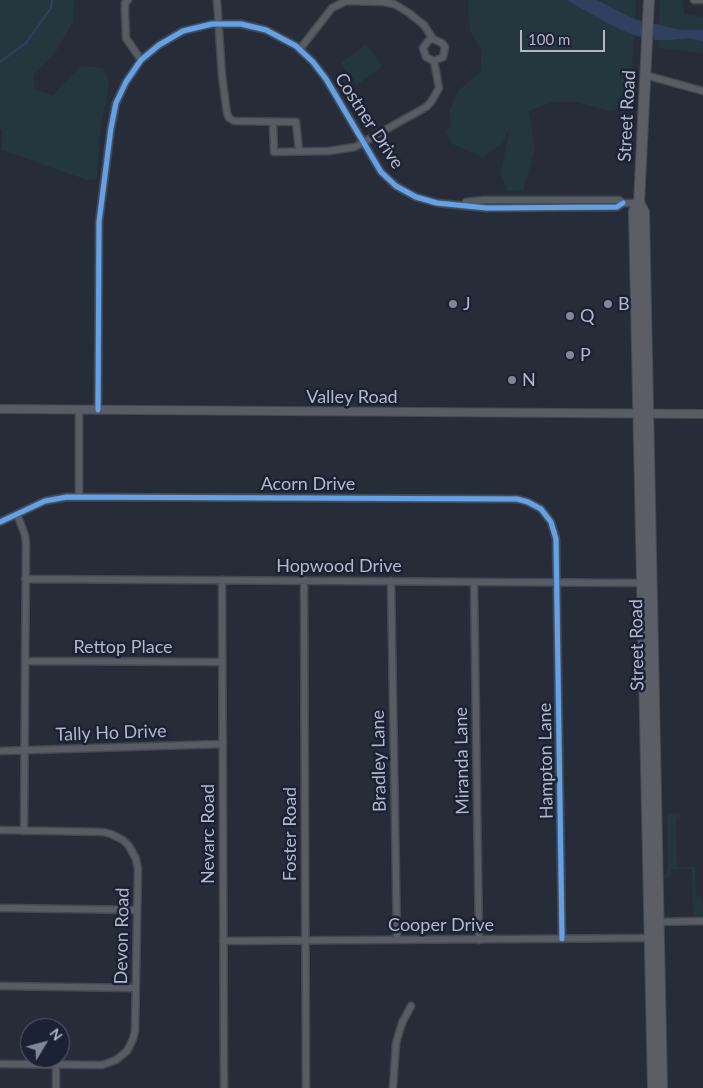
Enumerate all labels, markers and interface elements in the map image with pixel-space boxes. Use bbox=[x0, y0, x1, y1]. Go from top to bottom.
scale bar bbox=[523, 20, 608, 52]
text: 100 m bbox=[528, 30, 570, 48]
street label: Costner Drive bbox=[330, 69, 408, 173]
street label: Street Road bbox=[614, 70, 640, 162]
place label: J bbox=[463, 293, 471, 315]
place label: B bbox=[618, 293, 630, 315]
marker: J bbox=[447, 298, 459, 310]
marker: B bbox=[602, 298, 614, 310]
place label: Q bbox=[580, 305, 594, 327]
marker: Q bbox=[564, 310, 576, 322]
place label: P bbox=[580, 344, 591, 366]
marker: P bbox=[564, 349, 576, 361]
place label: N bbox=[522, 369, 536, 391]
marker: N bbox=[506, 374, 518, 386]
street label: Valley Road bbox=[306, 386, 398, 408]
street label: Acorn Drive bbox=[261, 473, 355, 495]
street label: Hopwood Drive bbox=[276, 555, 402, 577]
street label: Street Road bbox=[625, 599, 649, 691]
street label: Rettop Place bbox=[73, 636, 173, 658]
street label: Hampton Lane bbox=[534, 703, 558, 819]
street label: Miranda Lane bbox=[450, 707, 474, 815]
street label: Bradley Lane bbox=[367, 710, 391, 812]
street label: Tally Ho Drive bbox=[55, 720, 167, 746]
street label: Nevarc Road bbox=[197, 784, 219, 884]
street label: Foster Road bbox=[279, 787, 301, 881]
street label: Devon Road bbox=[110, 887, 134, 985]
street label: Cooper Drive bbox=[388, 914, 494, 936]
north arrow bbox=[20, 1018, 70, 1068]
text: N bbox=[47, 1025, 67, 1044]

